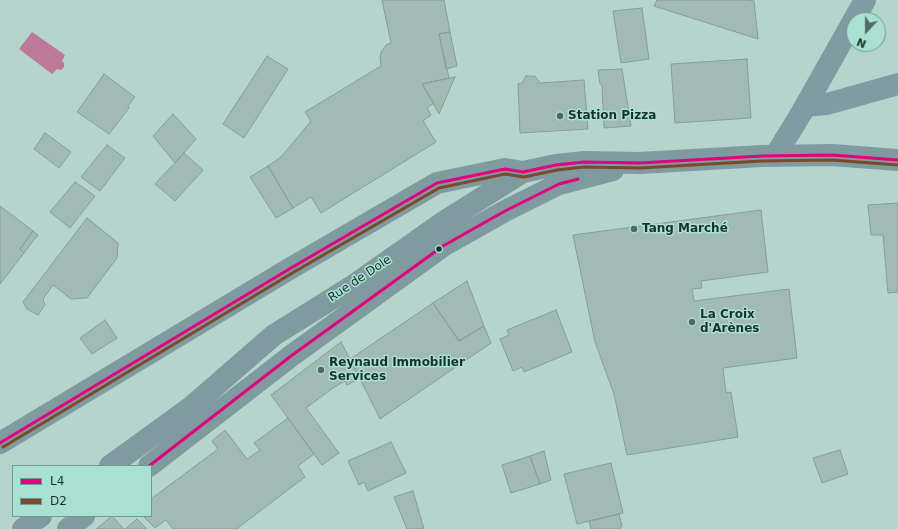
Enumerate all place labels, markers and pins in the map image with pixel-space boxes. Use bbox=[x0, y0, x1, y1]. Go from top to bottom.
place label: Station Pizza bbox=[568, 109, 656, 123]
marker: Station Pizza bbox=[555, 111, 565, 121]
place label: Tang Marché bbox=[642, 222, 728, 236]
marker: Tang Marché bbox=[629, 224, 639, 234]
unlabelled marker bbox=[434, 244, 444, 254]
place label: La Croix d'Arènes bbox=[700, 308, 759, 336]
marker: La Croix d'Arènes bbox=[687, 317, 697, 327]
place label: Reynaud Immobilier Services bbox=[329, 356, 465, 384]
marker: Reynaud Immobilier Services bbox=[316, 365, 326, 375]

